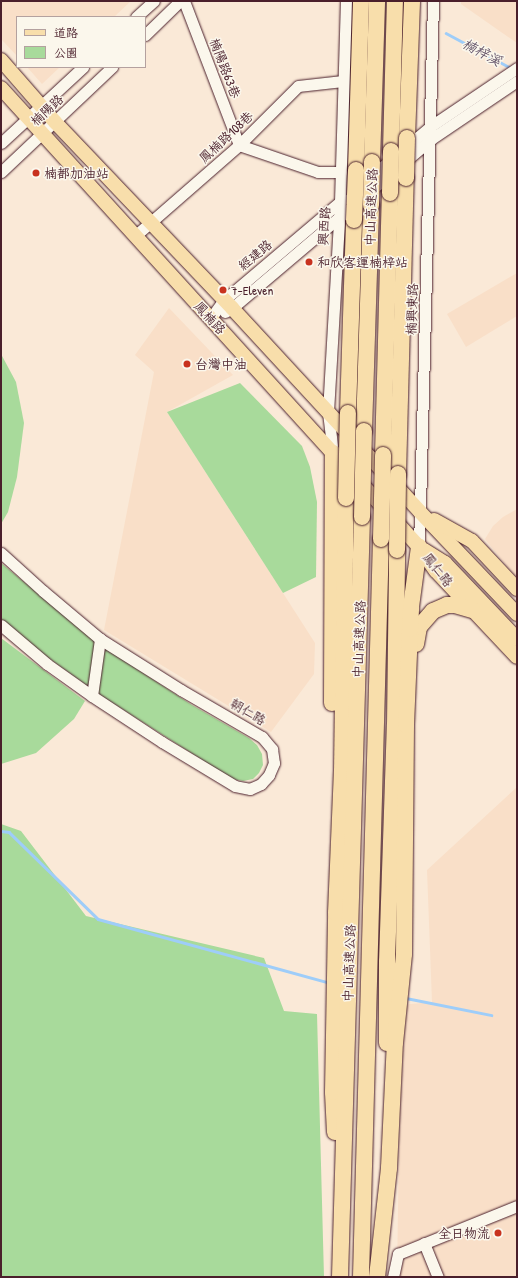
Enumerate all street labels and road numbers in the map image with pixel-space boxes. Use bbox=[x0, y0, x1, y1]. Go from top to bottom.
street label: 楠陽路63巷 bbox=[206, 36, 244, 100]
street label: 楠陽路 bbox=[27, 91, 67, 129]
street label: 鳳楠路108巷 bbox=[196, 108, 256, 166]
street label: 中山高速公路 bbox=[362, 168, 380, 246]
street label: 興西路 bbox=[315, 206, 333, 246]
street label: 經建路 bbox=[235, 236, 275, 274]
street label: 楠興東路 bbox=[403, 283, 421, 335]
street label: 鳳楠路 bbox=[191, 298, 229, 338]
street label: 鳳仁路 bbox=[420, 550, 456, 590]
street label: 中山高速公路 bbox=[350, 600, 368, 678]
street label: 朝仁路 bbox=[227, 695, 269, 729]
street label: 中山高速公路 bbox=[340, 924, 358, 1002]

